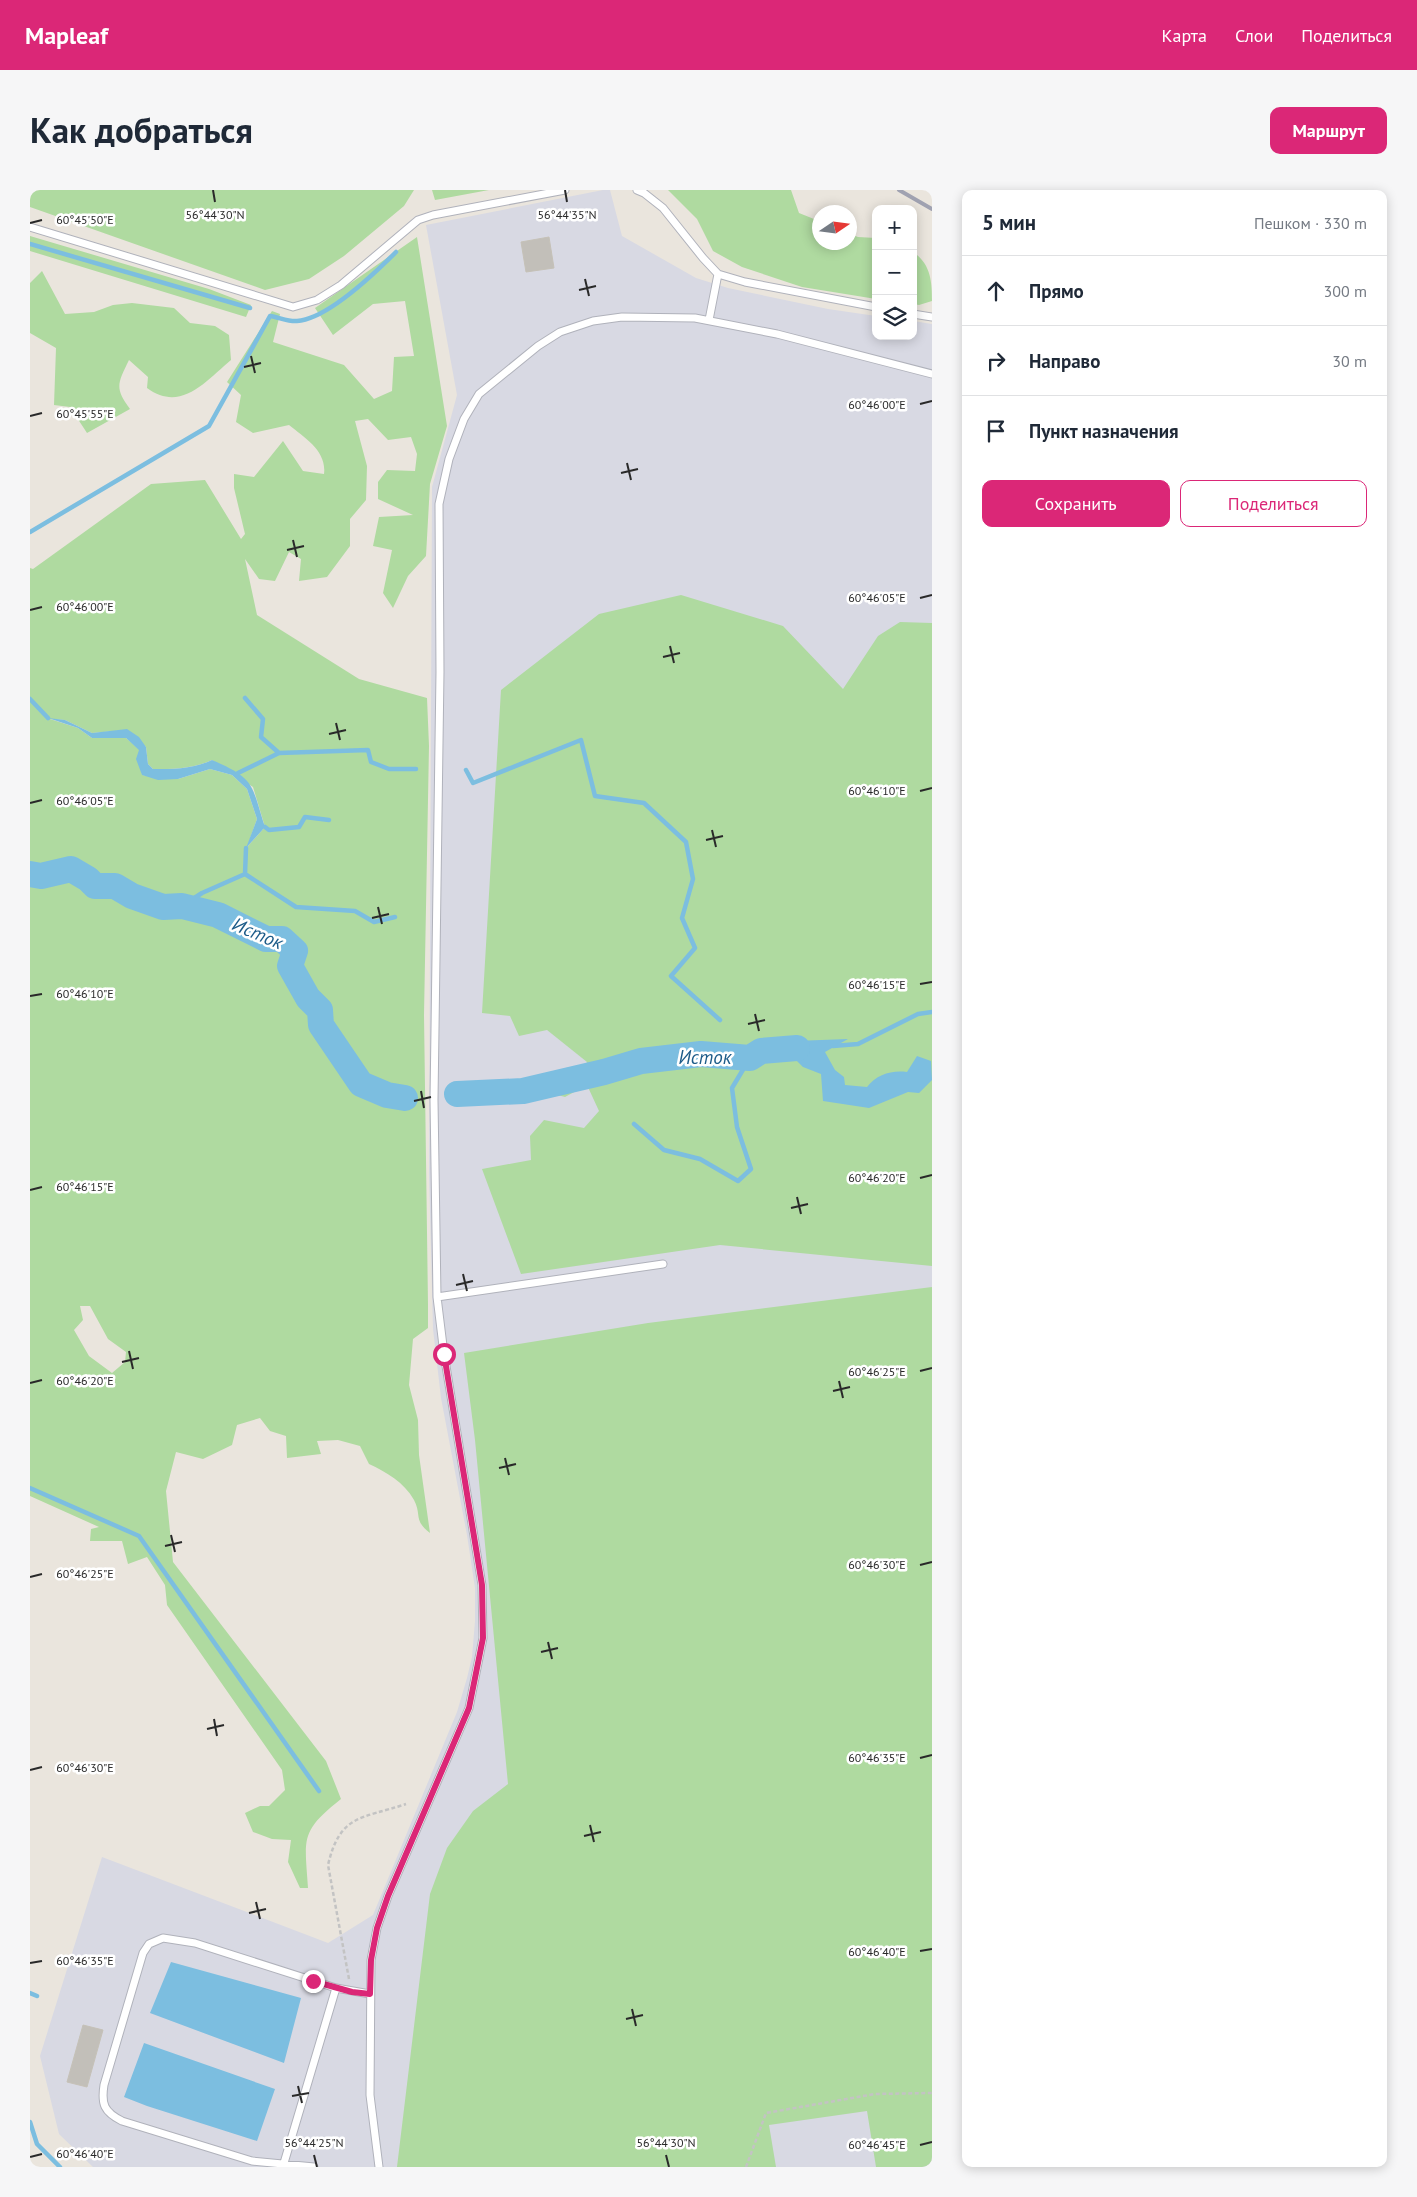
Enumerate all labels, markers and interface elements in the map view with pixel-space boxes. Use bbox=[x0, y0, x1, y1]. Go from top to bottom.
text: Mapleaf bbox=[25, 20, 108, 51]
text: Карта bbox=[1162, 24, 1207, 47]
text: Слои bbox=[1235, 24, 1273, 47]
text: Поделиться bbox=[1301, 24, 1392, 47]
text: Как добраться bbox=[30, 107, 253, 153]
button: Маршрут bbox=[1270, 107, 1387, 154]
north arrow bbox=[812, 205, 857, 250]
map controls bbox=[872, 205, 917, 340]
button: + bbox=[872, 205, 917, 250]
text: 56°44'30"N bbox=[185, 207, 245, 222]
text: 56°44'35"N bbox=[537, 207, 597, 222]
text: 5 мин bbox=[982, 209, 1036, 236]
text: 60°45'50"E bbox=[56, 212, 114, 227]
text: Пешком · 330 m bbox=[1254, 213, 1367, 233]
button: − bbox=[872, 250, 917, 295]
icon: ahead bbox=[982, 277, 1010, 305]
text: Прямо bbox=[1029, 279, 1084, 303]
text: 300 m bbox=[1324, 281, 1367, 301]
button: layers bbox=[872, 295, 917, 340]
icon: right bbox=[982, 347, 1010, 375]
text: Направо bbox=[1029, 349, 1100, 373]
text: 30 m bbox=[1332, 351, 1367, 371]
text: 60°46'00"E bbox=[848, 397, 906, 412]
text: 60°45'55"E bbox=[56, 406, 114, 421]
icon: arrive bbox=[982, 417, 1010, 445]
text: Пункт назначения bbox=[1029, 419, 1179, 443]
button: Сохранить bbox=[982, 480, 1170, 527]
button: Поделиться bbox=[1180, 480, 1367, 527]
text: 60°46'05"E bbox=[848, 590, 906, 605]
text: 60°46'00"E bbox=[56, 599, 114, 614]
text: 60°46'10"E bbox=[848, 783, 906, 798]
text: 60°46'05"E bbox=[56, 793, 114, 808]
water label: Исток bbox=[229, 912, 288, 955]
text: 60°46'15"E bbox=[848, 977, 906, 992]
text: 60°46'10"E bbox=[56, 986, 114, 1001]
water label: Исток bbox=[678, 1045, 733, 1069]
text: 60°46'20"E bbox=[848, 1170, 906, 1185]
text: 60°46'15"E bbox=[56, 1179, 114, 1194]
route start bbox=[433, 1343, 456, 1366]
text: 60°46'25"E bbox=[848, 1364, 906, 1379]
text: 60°46'20"E bbox=[56, 1373, 114, 1388]
text: 60°46'30"E bbox=[848, 1557, 906, 1572]
text: 60°46'25"E bbox=[56, 1566, 114, 1581]
text: 60°46'35"E bbox=[848, 1750, 906, 1765]
text: 60°46'30"E bbox=[56, 1760, 114, 1775]
text: 60°46'40"E bbox=[848, 1944, 906, 1959]
text: 60°46'35"E bbox=[56, 1953, 114, 1968]
route end bbox=[302, 1970, 325, 1993]
text: 56°44'25"N bbox=[284, 2135, 344, 2150]
text: 56°44'30"N bbox=[636, 2135, 696, 2150]
text: 60°46'45"E bbox=[848, 2137, 906, 2152]
text: 60°46'40"E bbox=[56, 2146, 114, 2161]

